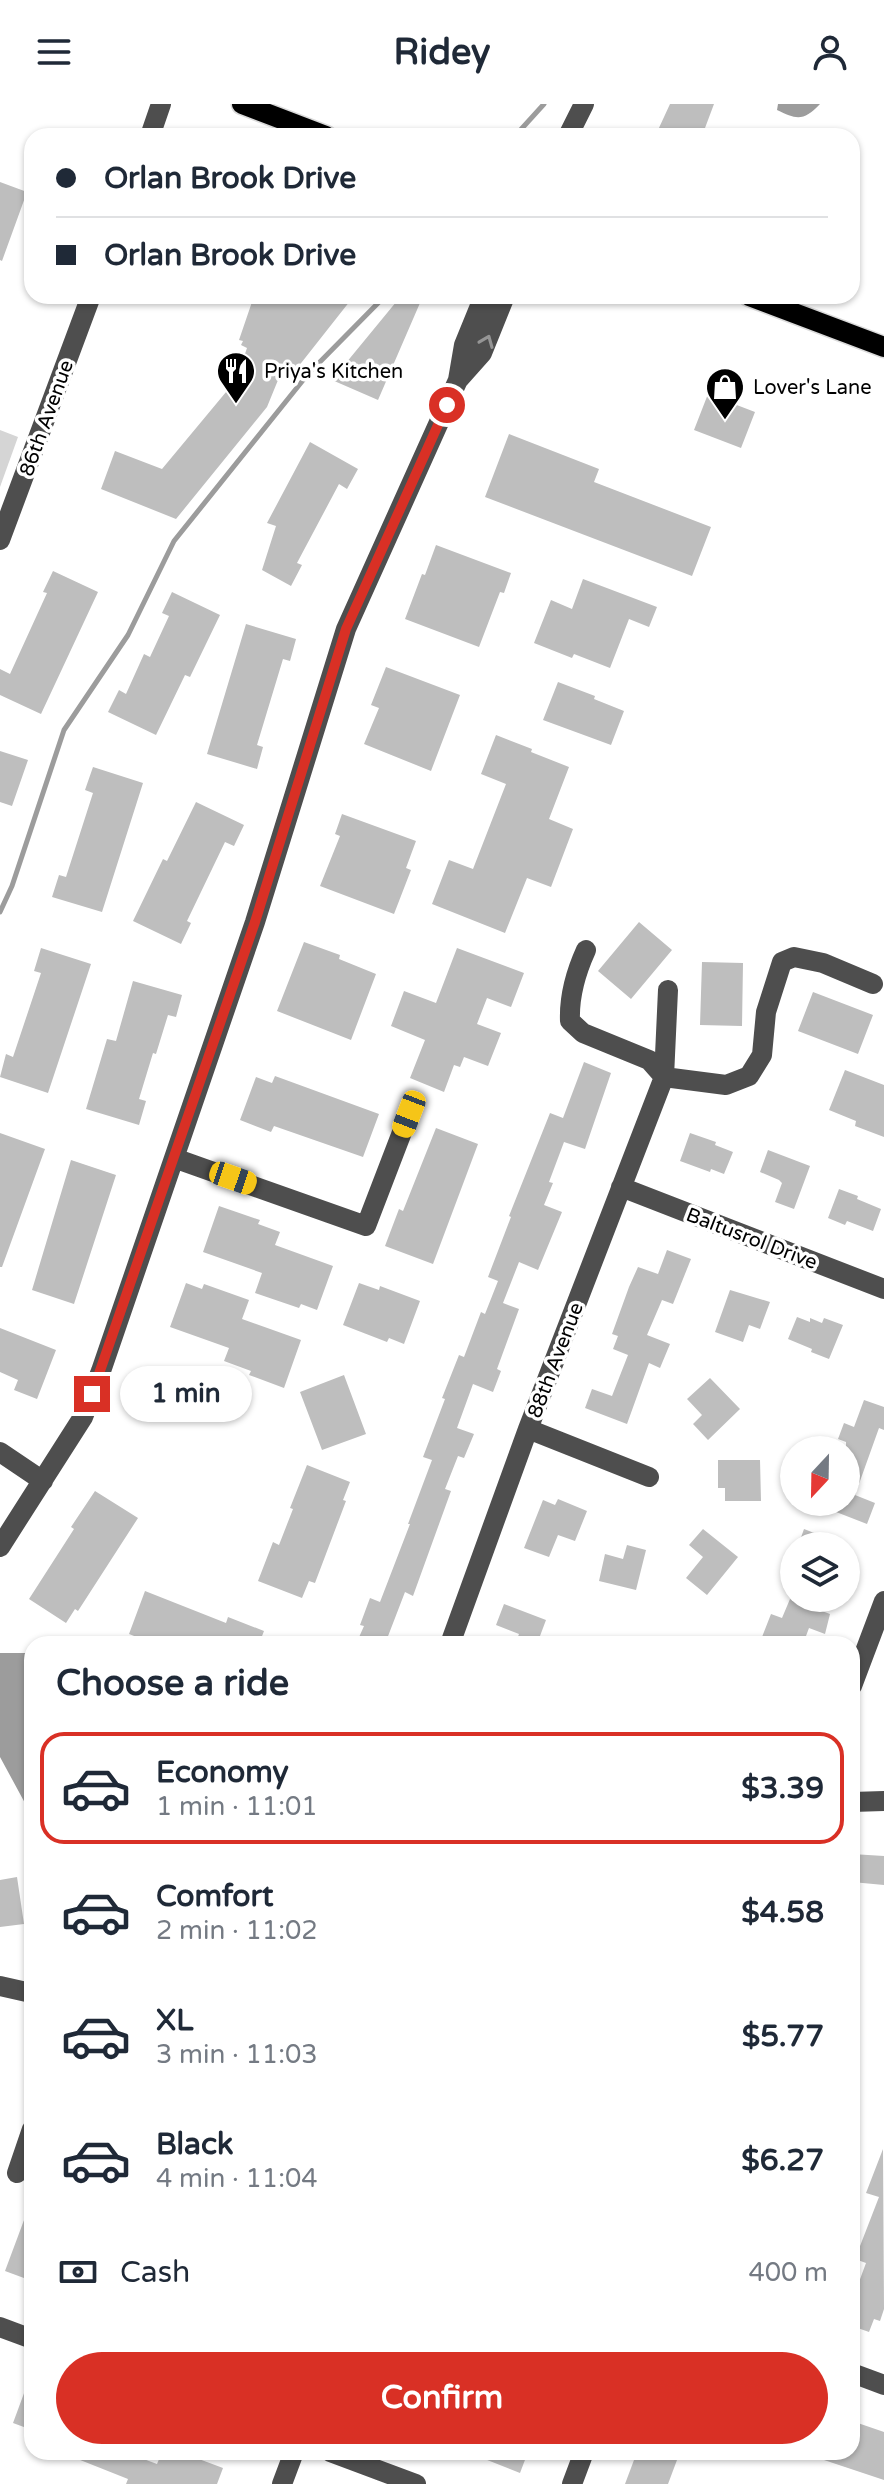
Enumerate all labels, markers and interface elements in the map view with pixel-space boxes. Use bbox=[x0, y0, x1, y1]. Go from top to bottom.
icon: menu bbox=[32, 30, 76, 74]
icon: person bbox=[808, 30, 852, 74]
text: Ridey bbox=[394, 31, 490, 74]
text: Orlan Brook Drive bbox=[104, 160, 356, 197]
text: Orlan Brook Drive bbox=[104, 237, 356, 274]
one-way arrow bbox=[477, 335, 493, 349]
restaurant icon: Priya's Kitchen bbox=[215, 350, 257, 405]
street label: 86th Avenue bbox=[15, 357, 79, 480]
place label: Priya's Kitchen bbox=[264, 360, 403, 384]
shop icon: Lover's Lane bbox=[704, 366, 746, 421]
place label: Lover's Lane bbox=[753, 376, 871, 400]
route start bbox=[429, 387, 465, 423]
car bbox=[389, 1087, 429, 1141]
car bbox=[206, 1159, 260, 1197]
street label: Baltusrol Drive bbox=[683, 1203, 821, 1275]
street label: 88th Avenue bbox=[523, 1299, 589, 1421]
callout: 1 min bbox=[120, 1366, 252, 1422]
route end bbox=[74, 1376, 110, 1412]
text: 1 min bbox=[151, 1378, 221, 1409]
north arrow bbox=[780, 1436, 860, 1516]
map controls bbox=[780, 1436, 860, 1612]
button: layers bbox=[780, 1532, 860, 1612]
text: Choose a ride bbox=[56, 1662, 289, 1705]
icon: car bbox=[60, 1752, 132, 1824]
text: Economy bbox=[156, 1754, 289, 1791]
text: $3.39 bbox=[741, 1770, 824, 1807]
text: 1 min · 11:01 bbox=[156, 1791, 318, 1822]
icon: car bbox=[60, 1876, 132, 1948]
text: Comfort bbox=[156, 1878, 274, 1915]
text: $4.58 bbox=[741, 1894, 824, 1931]
text: 2 min · 11:02 bbox=[156, 1915, 318, 1946]
icon: car bbox=[60, 2000, 132, 2072]
text: XL bbox=[156, 2002, 193, 2039]
text: $5.77 bbox=[742, 2018, 824, 2055]
text: 3 min · 11:03 bbox=[156, 2039, 318, 2070]
icon: car bbox=[60, 2124, 132, 2196]
text: Black bbox=[156, 2126, 233, 2163]
text: $6.27 bbox=[741, 2142, 824, 2179]
text: 4 min · 11:04 bbox=[156, 2163, 318, 2194]
icon: cash bbox=[56, 2250, 100, 2294]
text: Cash bbox=[120, 2254, 190, 2291]
text: 400 m bbox=[748, 2257, 828, 2288]
button: Confirm bbox=[56, 2352, 828, 2444]

